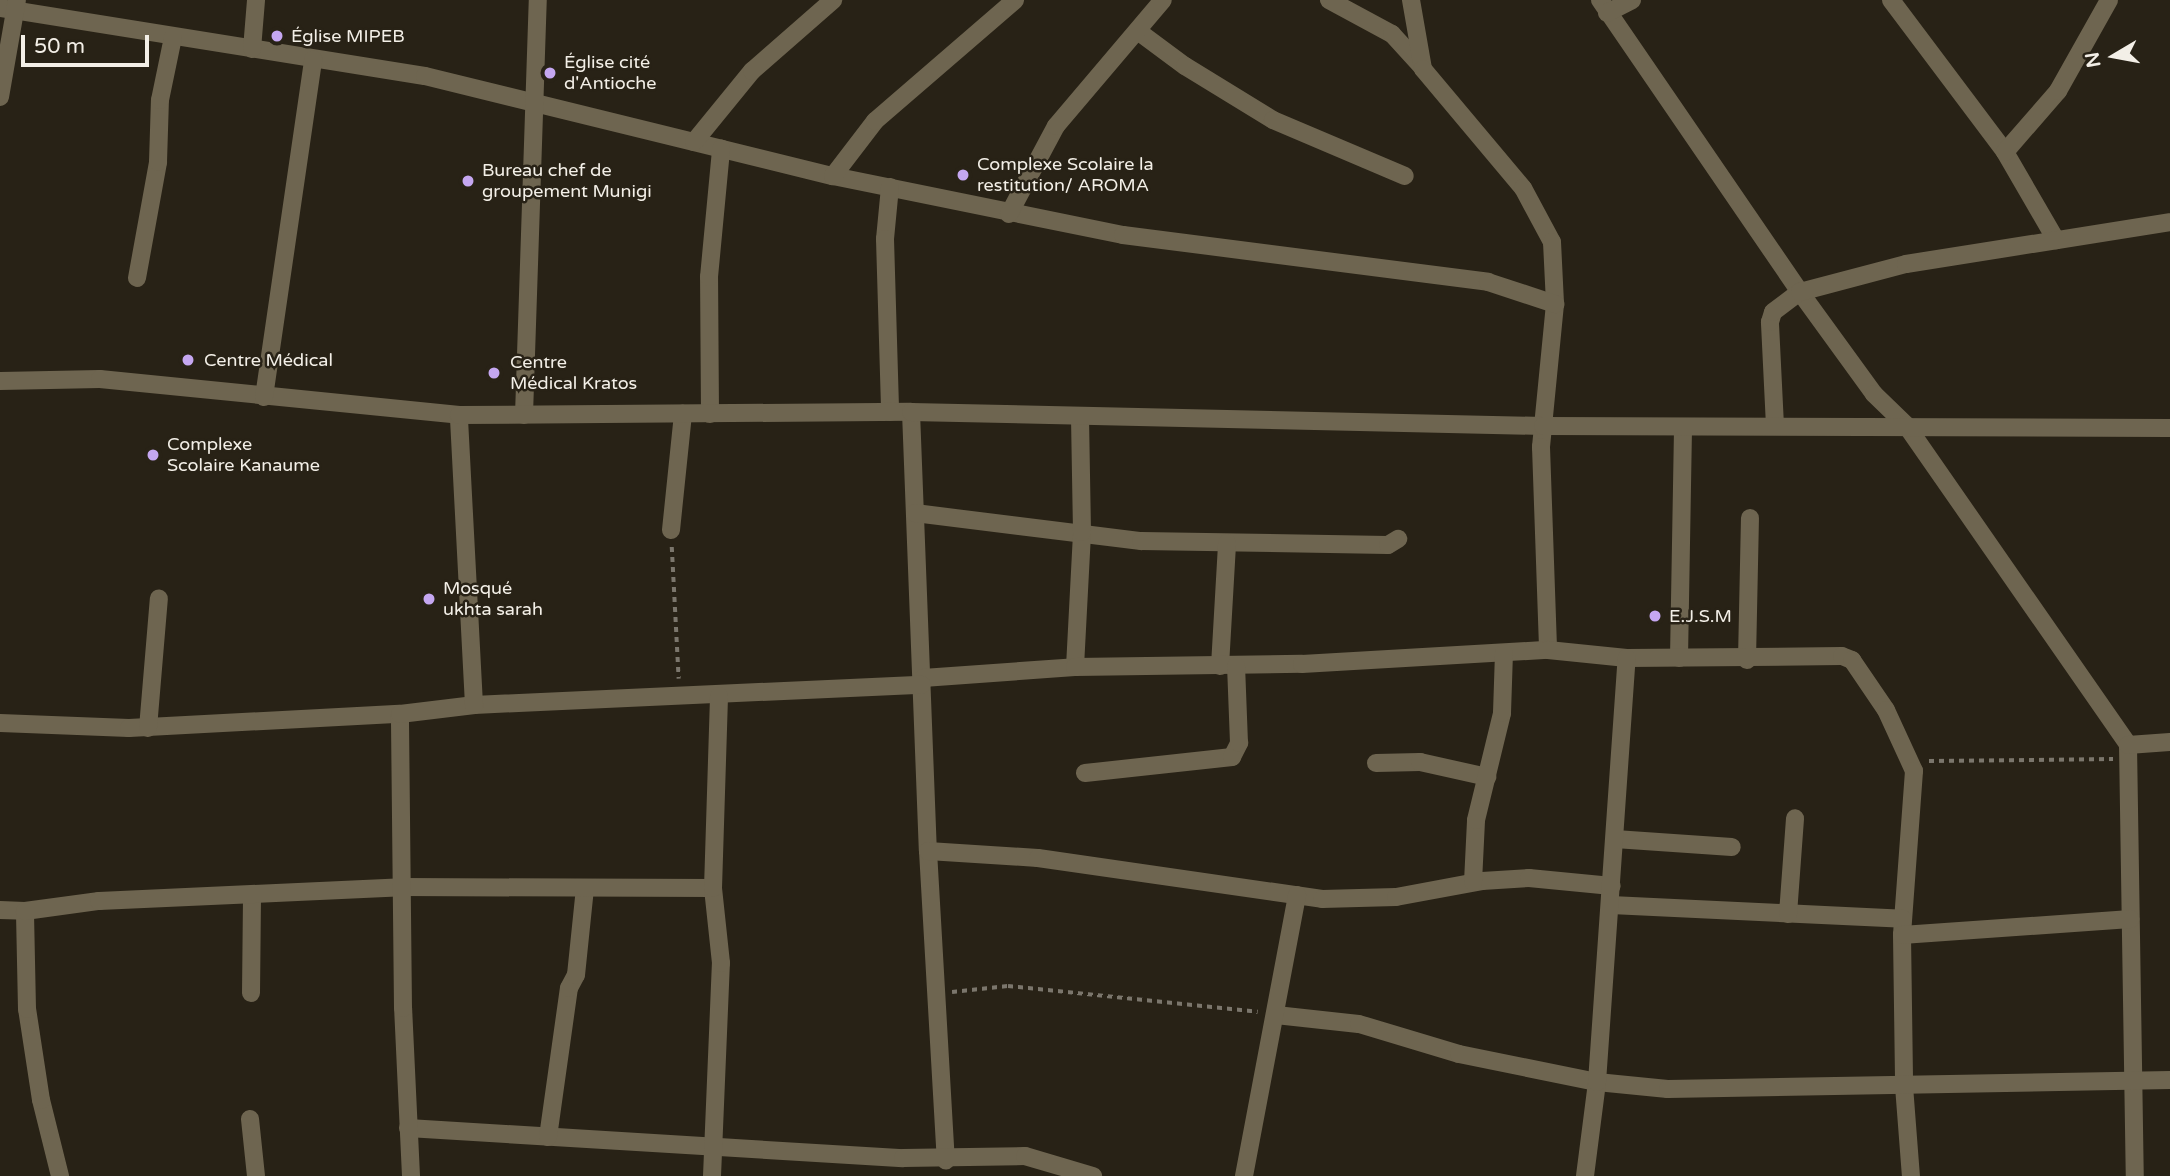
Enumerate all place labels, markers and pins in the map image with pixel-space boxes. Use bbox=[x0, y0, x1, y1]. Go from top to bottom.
place label: Église MIPEB bbox=[291, 25, 405, 47]
marker: Église MIPEB bbox=[269, 28, 285, 44]
place label: Église cité d'Antioche bbox=[564, 52, 656, 94]
marker: Église cité d'Antioche bbox=[542, 65, 558, 81]
place label: Complexe Scolaire la restitution/ AROMA bbox=[977, 154, 1154, 196]
place label: Bureau chef de groupement Munigi bbox=[482, 160, 652, 202]
marker: Complexe Scolaire la restitution/ AROMA bbox=[955, 167, 971, 183]
marker: Bureau chef de groupement Munigi bbox=[460, 173, 476, 189]
place label: Centre Médical bbox=[204, 349, 333, 371]
marker: Centre Médical bbox=[178, 350, 198, 370]
place label: Centre Médical Kratos bbox=[510, 352, 637, 394]
marker: Centre Médical Kratos bbox=[484, 363, 504, 383]
place label: Complexe Scolaire Kanaume bbox=[167, 434, 320, 476]
marker: Complexe Scolaire Kanaume bbox=[145, 447, 161, 463]
place label: Mosqué ukhta sarah bbox=[443, 578, 543, 620]
marker: Mosqué ukhta sarah bbox=[421, 591, 437, 607]
place label: E.J.S.M bbox=[1669, 605, 1732, 627]
marker: E.J.S.M bbox=[1647, 608, 1663, 624]

